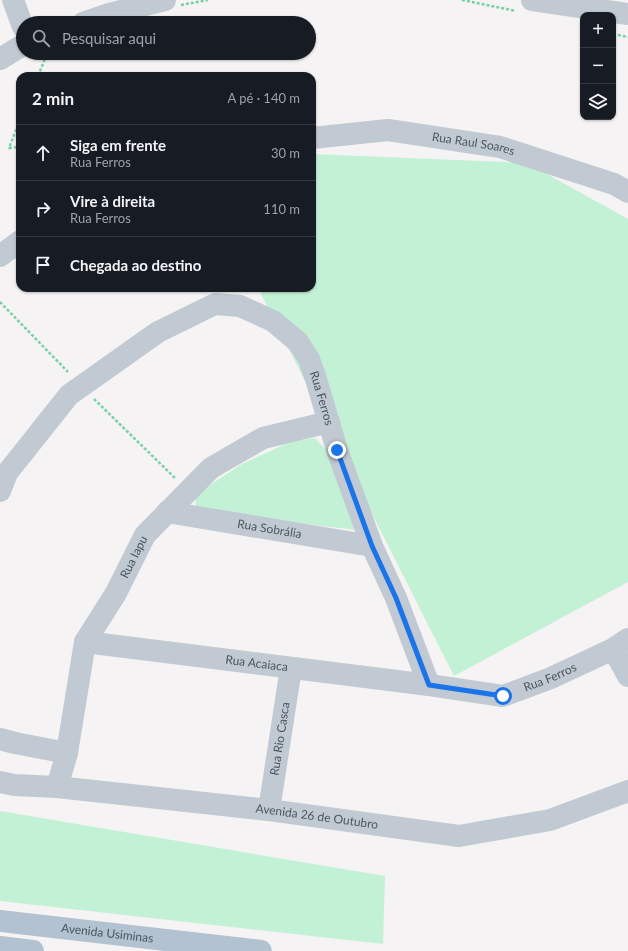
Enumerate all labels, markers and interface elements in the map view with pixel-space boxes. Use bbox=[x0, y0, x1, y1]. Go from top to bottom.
map controls bbox=[580, 12, 616, 120]
button: + bbox=[580, 12, 616, 48]
search box bbox=[16, 16, 316, 60]
icon: search bbox=[30, 27, 52, 49]
text: Pesquisar aqui bbox=[62, 29, 156, 47]
button: − bbox=[580, 48, 616, 84]
button: layers bbox=[580, 84, 616, 120]
text: 2 min bbox=[32, 88, 74, 109]
text: A pé · 140 m bbox=[227, 90, 300, 106]
street label: Rua Raul Soares bbox=[431, 129, 517, 158]
text: Siga em frente bbox=[70, 136, 166, 154]
icon: ahead bbox=[32, 142, 54, 164]
text: 30 m bbox=[271, 145, 300, 161]
text: Rua Ferros bbox=[70, 154, 131, 170]
text: Vire à direita bbox=[70, 192, 155, 210]
icon: right bbox=[32, 198, 54, 220]
text: 110 m bbox=[263, 201, 300, 217]
text: Rua Ferros bbox=[70, 210, 131, 226]
icon: arrive bbox=[32, 254, 54, 276]
text: Chegada ao destino bbox=[70, 256, 201, 274]
street label: Rua Ferros bbox=[307, 369, 337, 427]
route end bbox=[328, 441, 346, 459]
street label: Rua Sobrália bbox=[236, 516, 303, 541]
street label: Rua Iapu bbox=[117, 533, 150, 581]
street label: Rua Acaiaca bbox=[225, 652, 289, 674]
street label: Rua Ferros bbox=[521, 659, 579, 695]
route start bbox=[494, 687, 512, 705]
street label: Rua Rio Casca bbox=[266, 701, 293, 777]
street label: Avenida 26 de Outubro bbox=[255, 801, 379, 832]
street label: Avenida Usiminas bbox=[60, 920, 154, 946]

